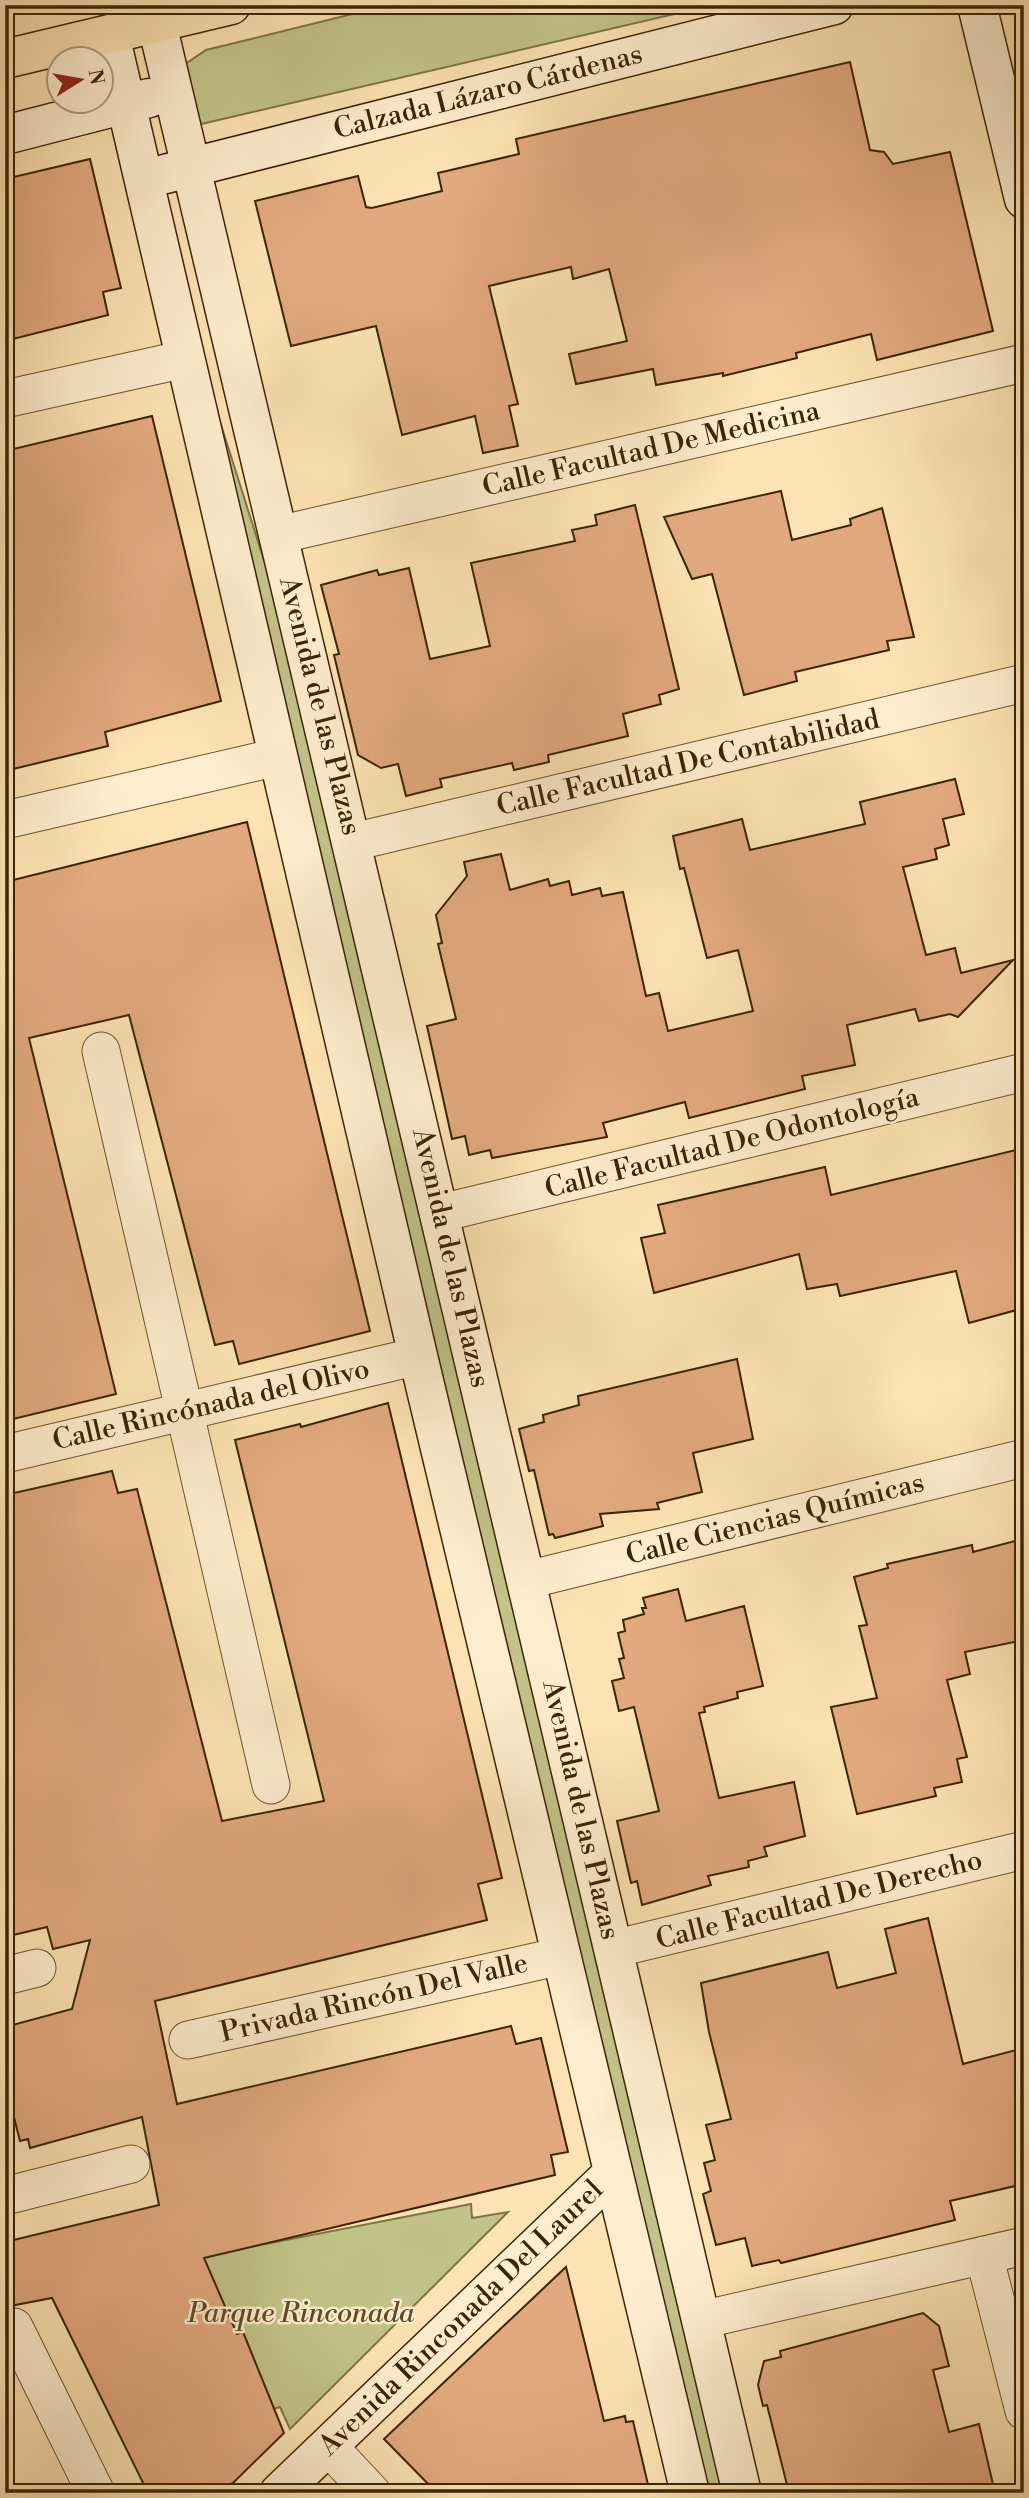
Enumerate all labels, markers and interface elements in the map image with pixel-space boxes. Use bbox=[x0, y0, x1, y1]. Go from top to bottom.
street label: Calzada Lázaro Cárdenas bbox=[330, 37, 646, 147]
north arrow bbox=[46, 46, 116, 116]
text: N bbox=[82, 67, 109, 87]
street label: Calle Facultad De Medicina bbox=[479, 393, 824, 505]
street label: Avenida de las Plazas bbox=[271, 572, 369, 839]
street label: Calle Facultad De Contabilidad bbox=[493, 702, 883, 824]
street label: Calle Facultad De Odontología bbox=[541, 1079, 924, 1206]
street label: Avenida de las Plazas bbox=[404, 1124, 498, 1391]
street label: Calle Rincónada del Olivo bbox=[49, 1351, 373, 1459]
street label: Calle Ciencias Químicas bbox=[622, 1465, 928, 1573]
street label: Avenida de las Plazas bbox=[534, 1676, 628, 1943]
street label: Calle Facultad De Derecho bbox=[652, 1842, 986, 1958]
street label: Privada Rincón Del Valle bbox=[217, 1946, 531, 2050]
street label: Avenida Rinconada Del Laurel bbox=[311, 2173, 611, 2464]
park label: Parque Rinconada bbox=[187, 2296, 415, 2331]

